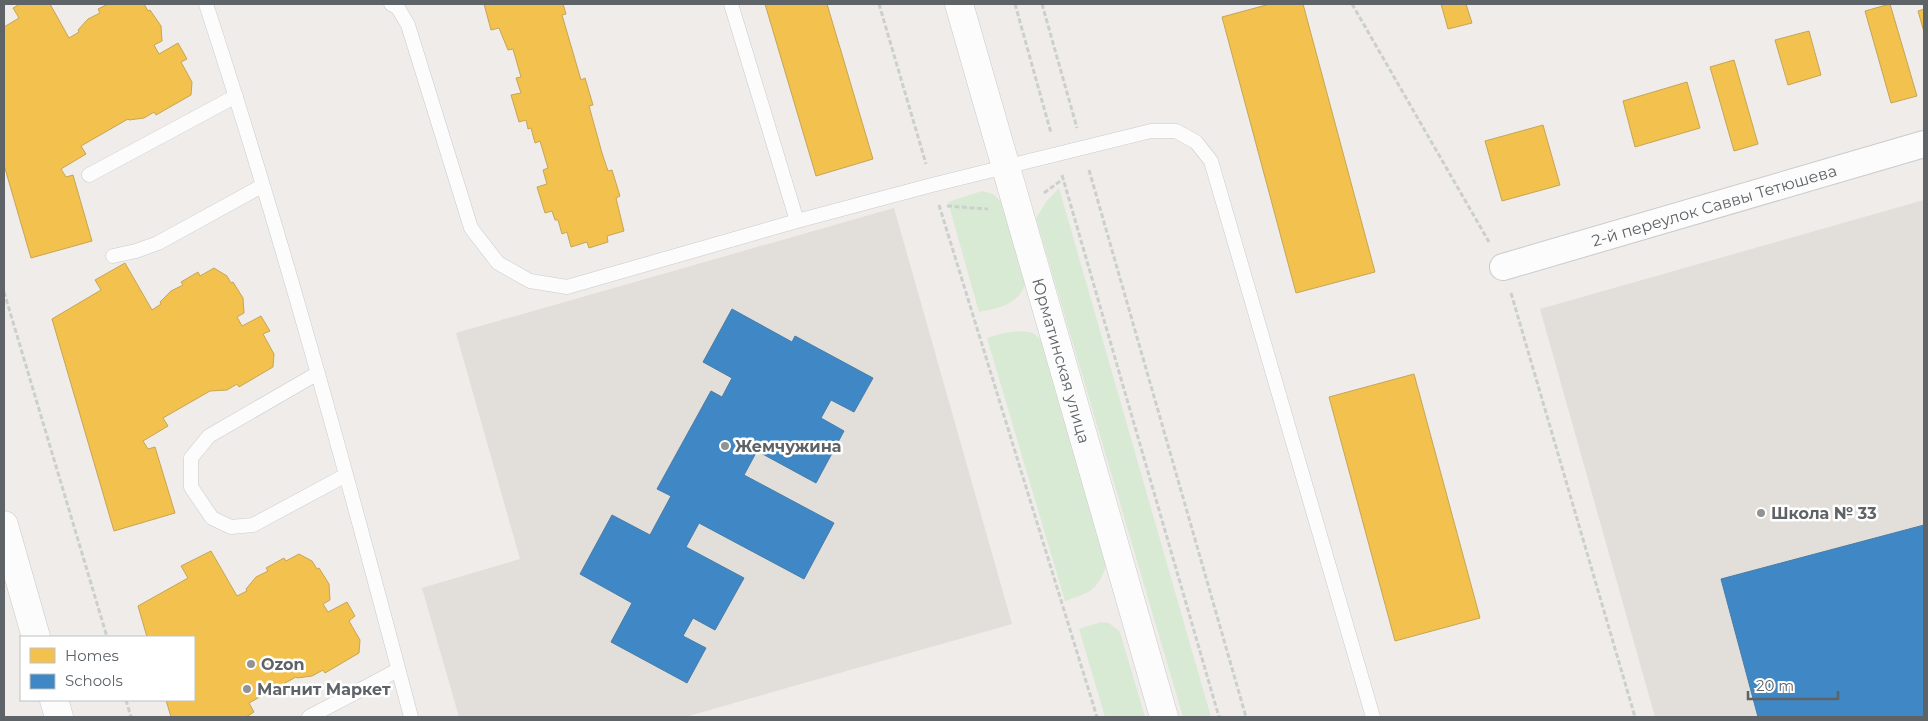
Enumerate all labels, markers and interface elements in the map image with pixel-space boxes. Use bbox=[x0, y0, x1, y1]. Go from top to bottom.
street label: 2-й переулок Саввы Тетюшева bbox=[1590, 161, 1839, 251]
street label: Юрматинская улица bbox=[1028, 276, 1094, 446]
place label: Жемчужина bbox=[735, 437, 842, 456]
marker: Жемчужина bbox=[719, 440, 731, 452]
place label: Школа № 33 bbox=[1771, 504, 1877, 523]
marker: Школа № 33 bbox=[1755, 507, 1767, 519]
legend bbox=[20, 636, 195, 701]
text: Homes bbox=[65, 646, 119, 665]
place label: Ozon bbox=[261, 655, 305, 674]
marker: Ozon bbox=[245, 658, 257, 670]
scale bar bbox=[1748, 668, 1838, 700]
text: Schools bbox=[65, 671, 123, 690]
text: 20 m bbox=[1756, 676, 1794, 695]
place label: Магнит Маркет bbox=[257, 680, 391, 699]
marker: Магнит Маркет bbox=[241, 683, 253, 695]

